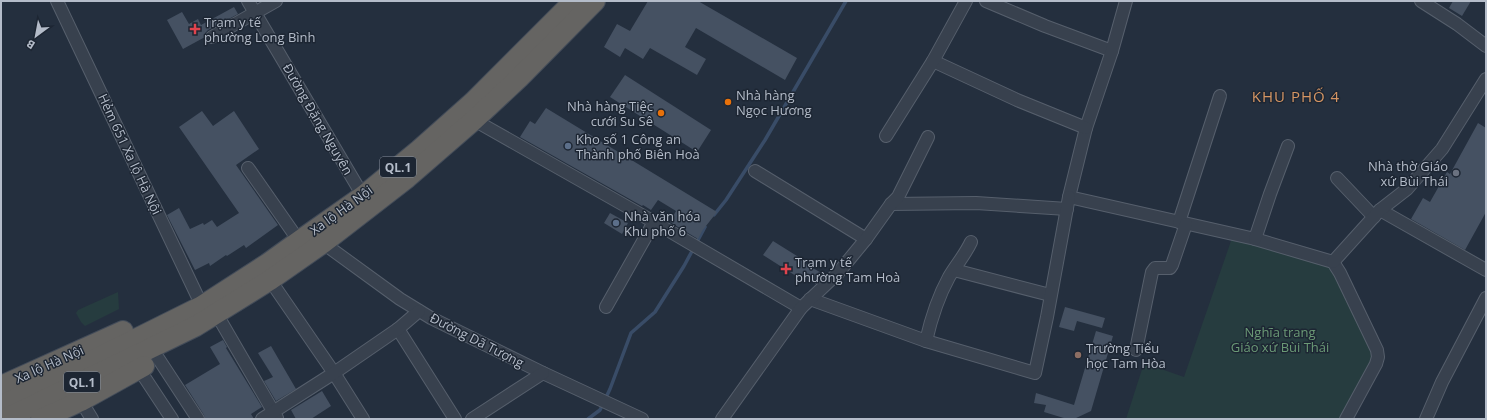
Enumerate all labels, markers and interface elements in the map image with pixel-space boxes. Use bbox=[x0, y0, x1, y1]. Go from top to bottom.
place label: Trạm y tế phường Long Bình bbox=[204, 13, 316, 46]
north arrow bbox=[16, 16, 56, 56]
marker: Trạm y tế phường Long Bình bbox=[189, 23, 201, 35]
text: B bbox=[23, 37, 38, 53]
street label: Đường Đặng Nguyên bbox=[279, 60, 357, 178]
place label: Nhà hàng Ngọc Hương bbox=[736, 86, 811, 119]
district label: KHU PHỐ 4 bbox=[1252, 86, 1340, 106]
street label: Hẻm 651 Xa lộ Hà Nội bbox=[94, 91, 166, 217]
place label: Nhà hàng Tiệc cưới Su Sê bbox=[567, 97, 653, 130]
marker: Nhà hàng Ngọc Hương bbox=[723, 97, 733, 107]
marker: Nhà hàng Tiệc cưới Su Sê bbox=[656, 108, 666, 118]
place label: Kho số 1 Công an Thành phố Biên Hoà bbox=[576, 130, 700, 163]
marker: Kho số 1 Công an Thành phố Biên Hoà bbox=[563, 141, 573, 151]
road number: QL.1 bbox=[380, 157, 416, 177]
place label: Nhà thờ Giáo xứ Bùi Thái bbox=[1368, 157, 1448, 190]
marker: Nhà thờ Giáo xứ Bùi Thái bbox=[1451, 168, 1461, 178]
street label: Xa lộ Hà Nội bbox=[306, 181, 376, 239]
place label: Nhà văn hóa Khu phố 6 bbox=[624, 207, 700, 240]
marker: Nhà văn hóa Khu phố 6 bbox=[611, 218, 621, 228]
place label: Trạm y tế phường Tam Hoà bbox=[795, 253, 900, 286]
marker: Trạm y tế phường Tam Hoà bbox=[780, 263, 792, 275]
street label: Đường Dã Tượng bbox=[427, 309, 527, 371]
park label: Nghĩa trang Giáo xứ Bùi Thái bbox=[1231, 323, 1329, 356]
place label: Trường Tiểu học Tam Hòa bbox=[1086, 339, 1166, 372]
street label: Xa lộ Hà Nội bbox=[12, 341, 86, 387]
marker: Trường Tiểu học Tam Hòa bbox=[1073, 350, 1083, 360]
road number: QL.1 bbox=[64, 372, 100, 392]

